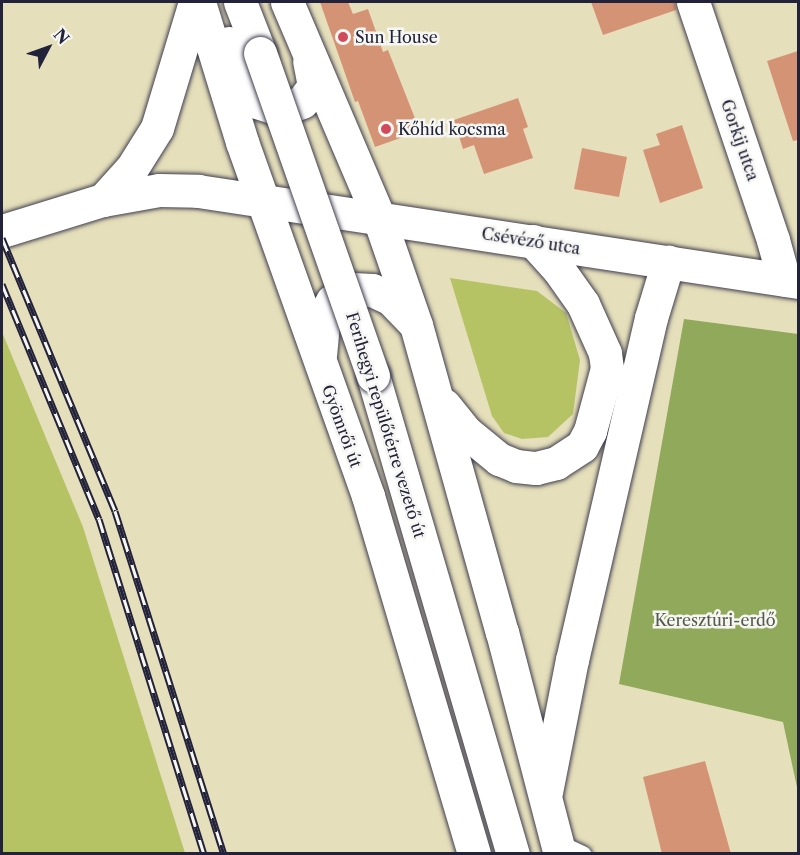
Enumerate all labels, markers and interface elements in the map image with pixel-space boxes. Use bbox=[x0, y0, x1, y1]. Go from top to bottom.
north arrow bbox=[18, 18, 78, 78]
text: N bbox=[49, 24, 74, 48]
place label: Sun House bbox=[355, 27, 438, 47]
marker: Sun House bbox=[336, 30, 350, 44]
street label: Gorkij utca bbox=[717, 97, 763, 183]
place label: Kőhíd kocsma bbox=[398, 119, 506, 139]
marker: Kőhíd kocsma bbox=[379, 122, 393, 136]
street label: Csévéző utca bbox=[480, 224, 582, 258]
street label: Ferihegyi repülőtérre vezető út bbox=[342, 309, 430, 541]
street label: Gyömrői út bbox=[318, 382, 366, 470]
park label: Keresztúri-erdő bbox=[655, 610, 775, 630]

